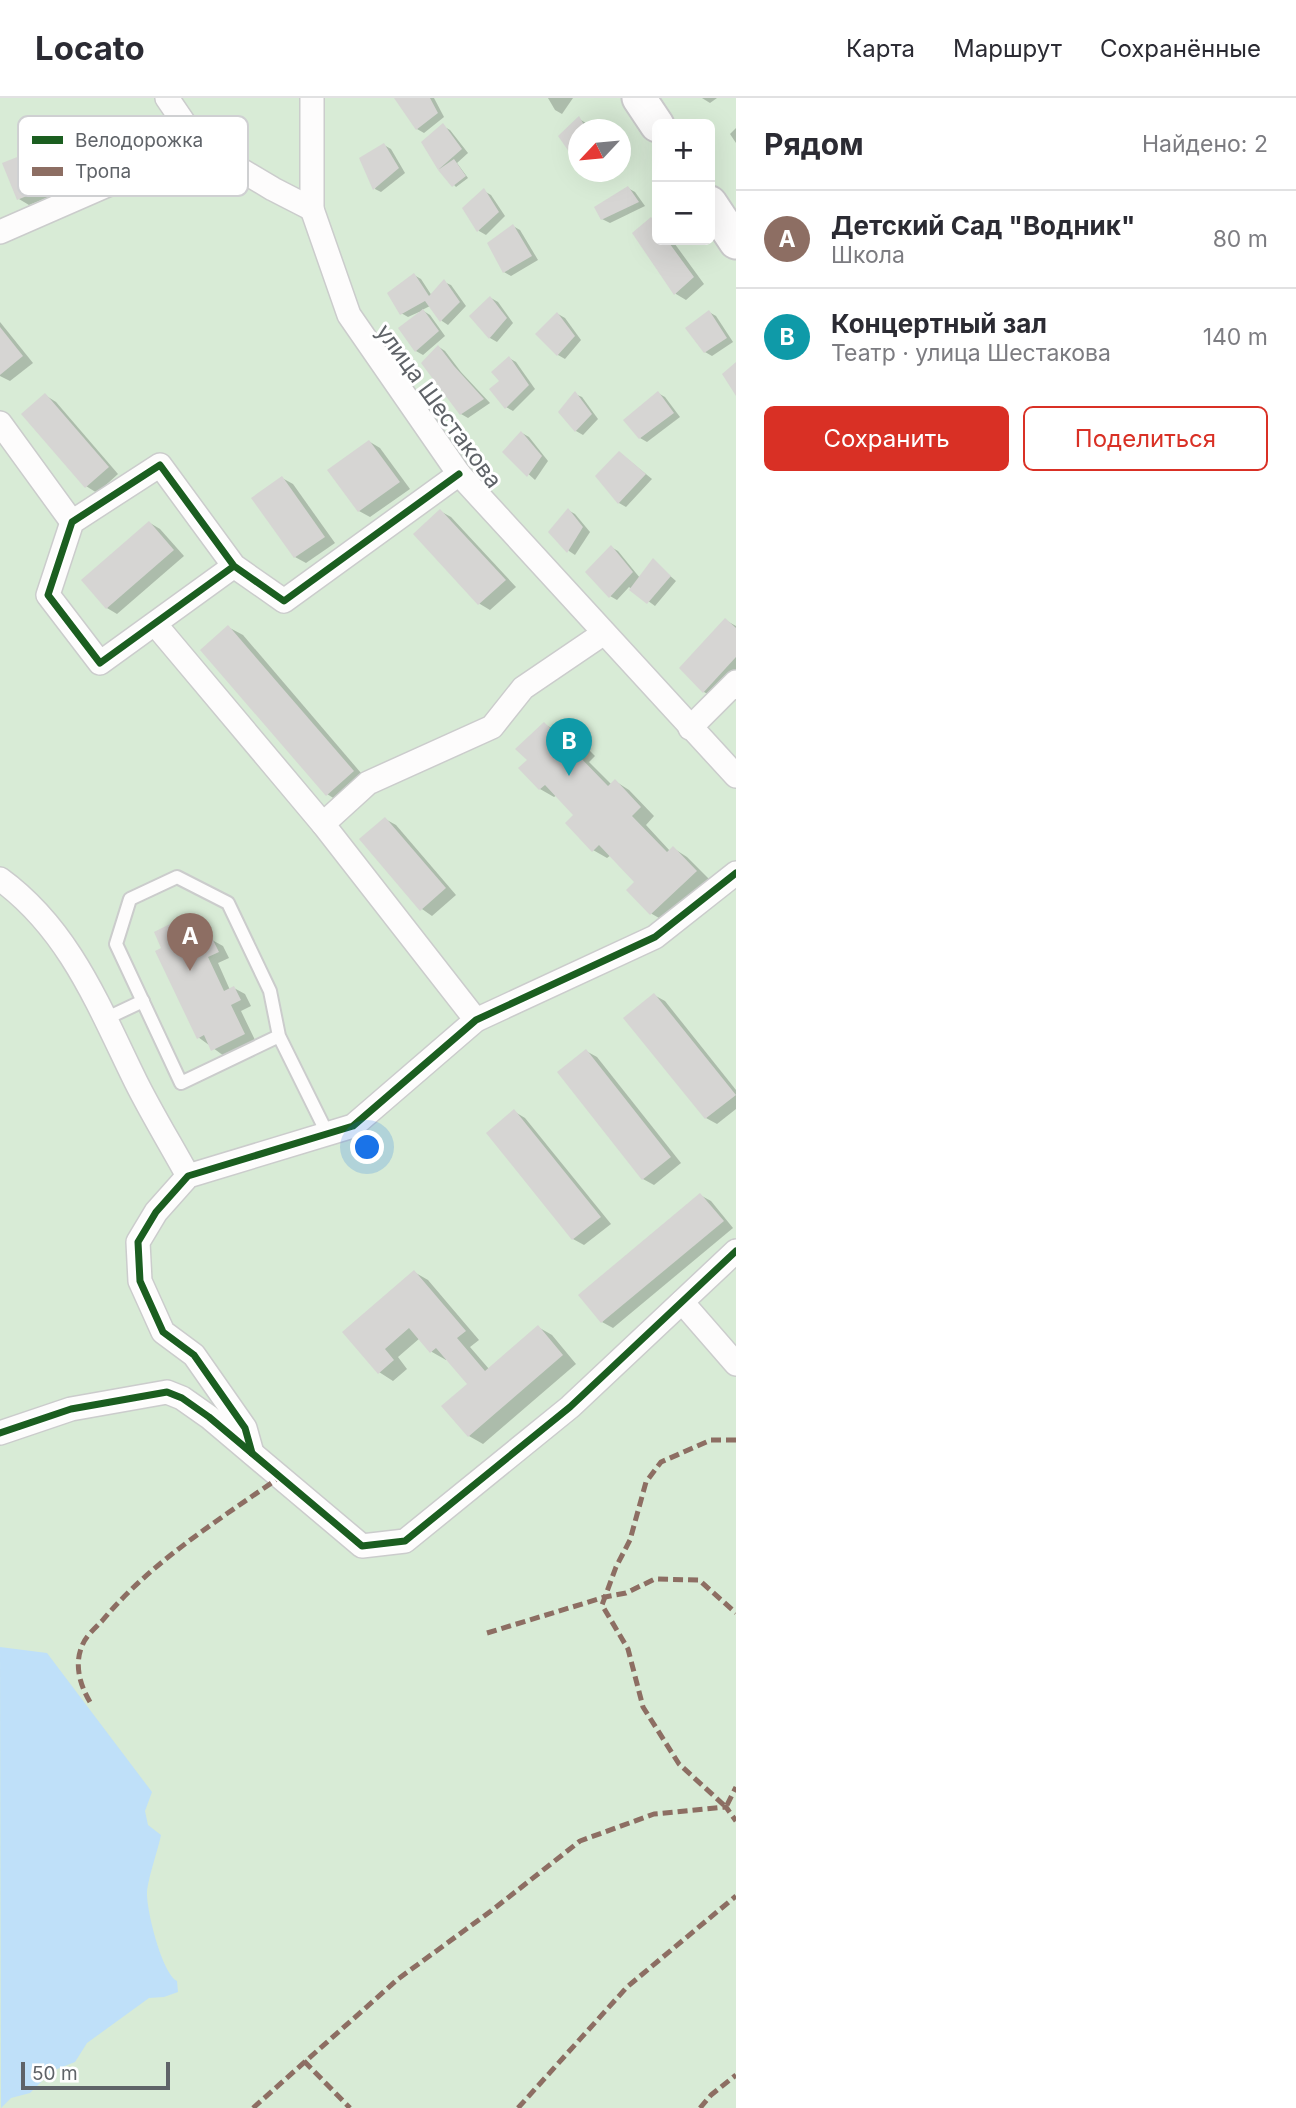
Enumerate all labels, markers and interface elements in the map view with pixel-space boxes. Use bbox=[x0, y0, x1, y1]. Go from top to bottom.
text: Locato bbox=[35, 28, 145, 68]
text: Карта bbox=[846, 34, 915, 63]
text: Маршрут bbox=[953, 34, 1062, 63]
text: Сохранённые bbox=[1100, 34, 1261, 63]
legend bbox=[18, 116, 248, 196]
north arrow bbox=[568, 119, 631, 182]
map controls bbox=[652, 119, 715, 245]
button: + bbox=[652, 119, 715, 182]
text: Рядом bbox=[764, 126, 864, 162]
text: Велодорожка bbox=[75, 129, 203, 152]
text: Найдено: 2 bbox=[1142, 130, 1268, 158]
text: Тропа bbox=[75, 160, 131, 183]
button: − bbox=[652, 182, 715, 245]
text: Детский Сад "Водник" bbox=[831, 210, 1135, 241]
text: A bbox=[778, 225, 796, 253]
text: 80 m bbox=[1213, 225, 1268, 253]
text: Школа bbox=[831, 241, 905, 269]
text: Концертный зал bbox=[831, 308, 1047, 339]
street label: улица Шестакова bbox=[370, 319, 508, 493]
text: B bbox=[779, 323, 795, 351]
text: 140 m bbox=[1203, 323, 1268, 351]
text: Театр · улица Шестакова bbox=[831, 339, 1111, 367]
button: Сохранить bbox=[764, 406, 1009, 471]
button: Поделиться bbox=[1023, 406, 1268, 471]
pin: B bbox=[546, 718, 592, 776]
pin: A bbox=[167, 913, 213, 971]
your location bbox=[350, 1130, 384, 1164]
scale bar bbox=[21, 2059, 170, 2091]
text: 50 m bbox=[32, 2062, 78, 2085]

